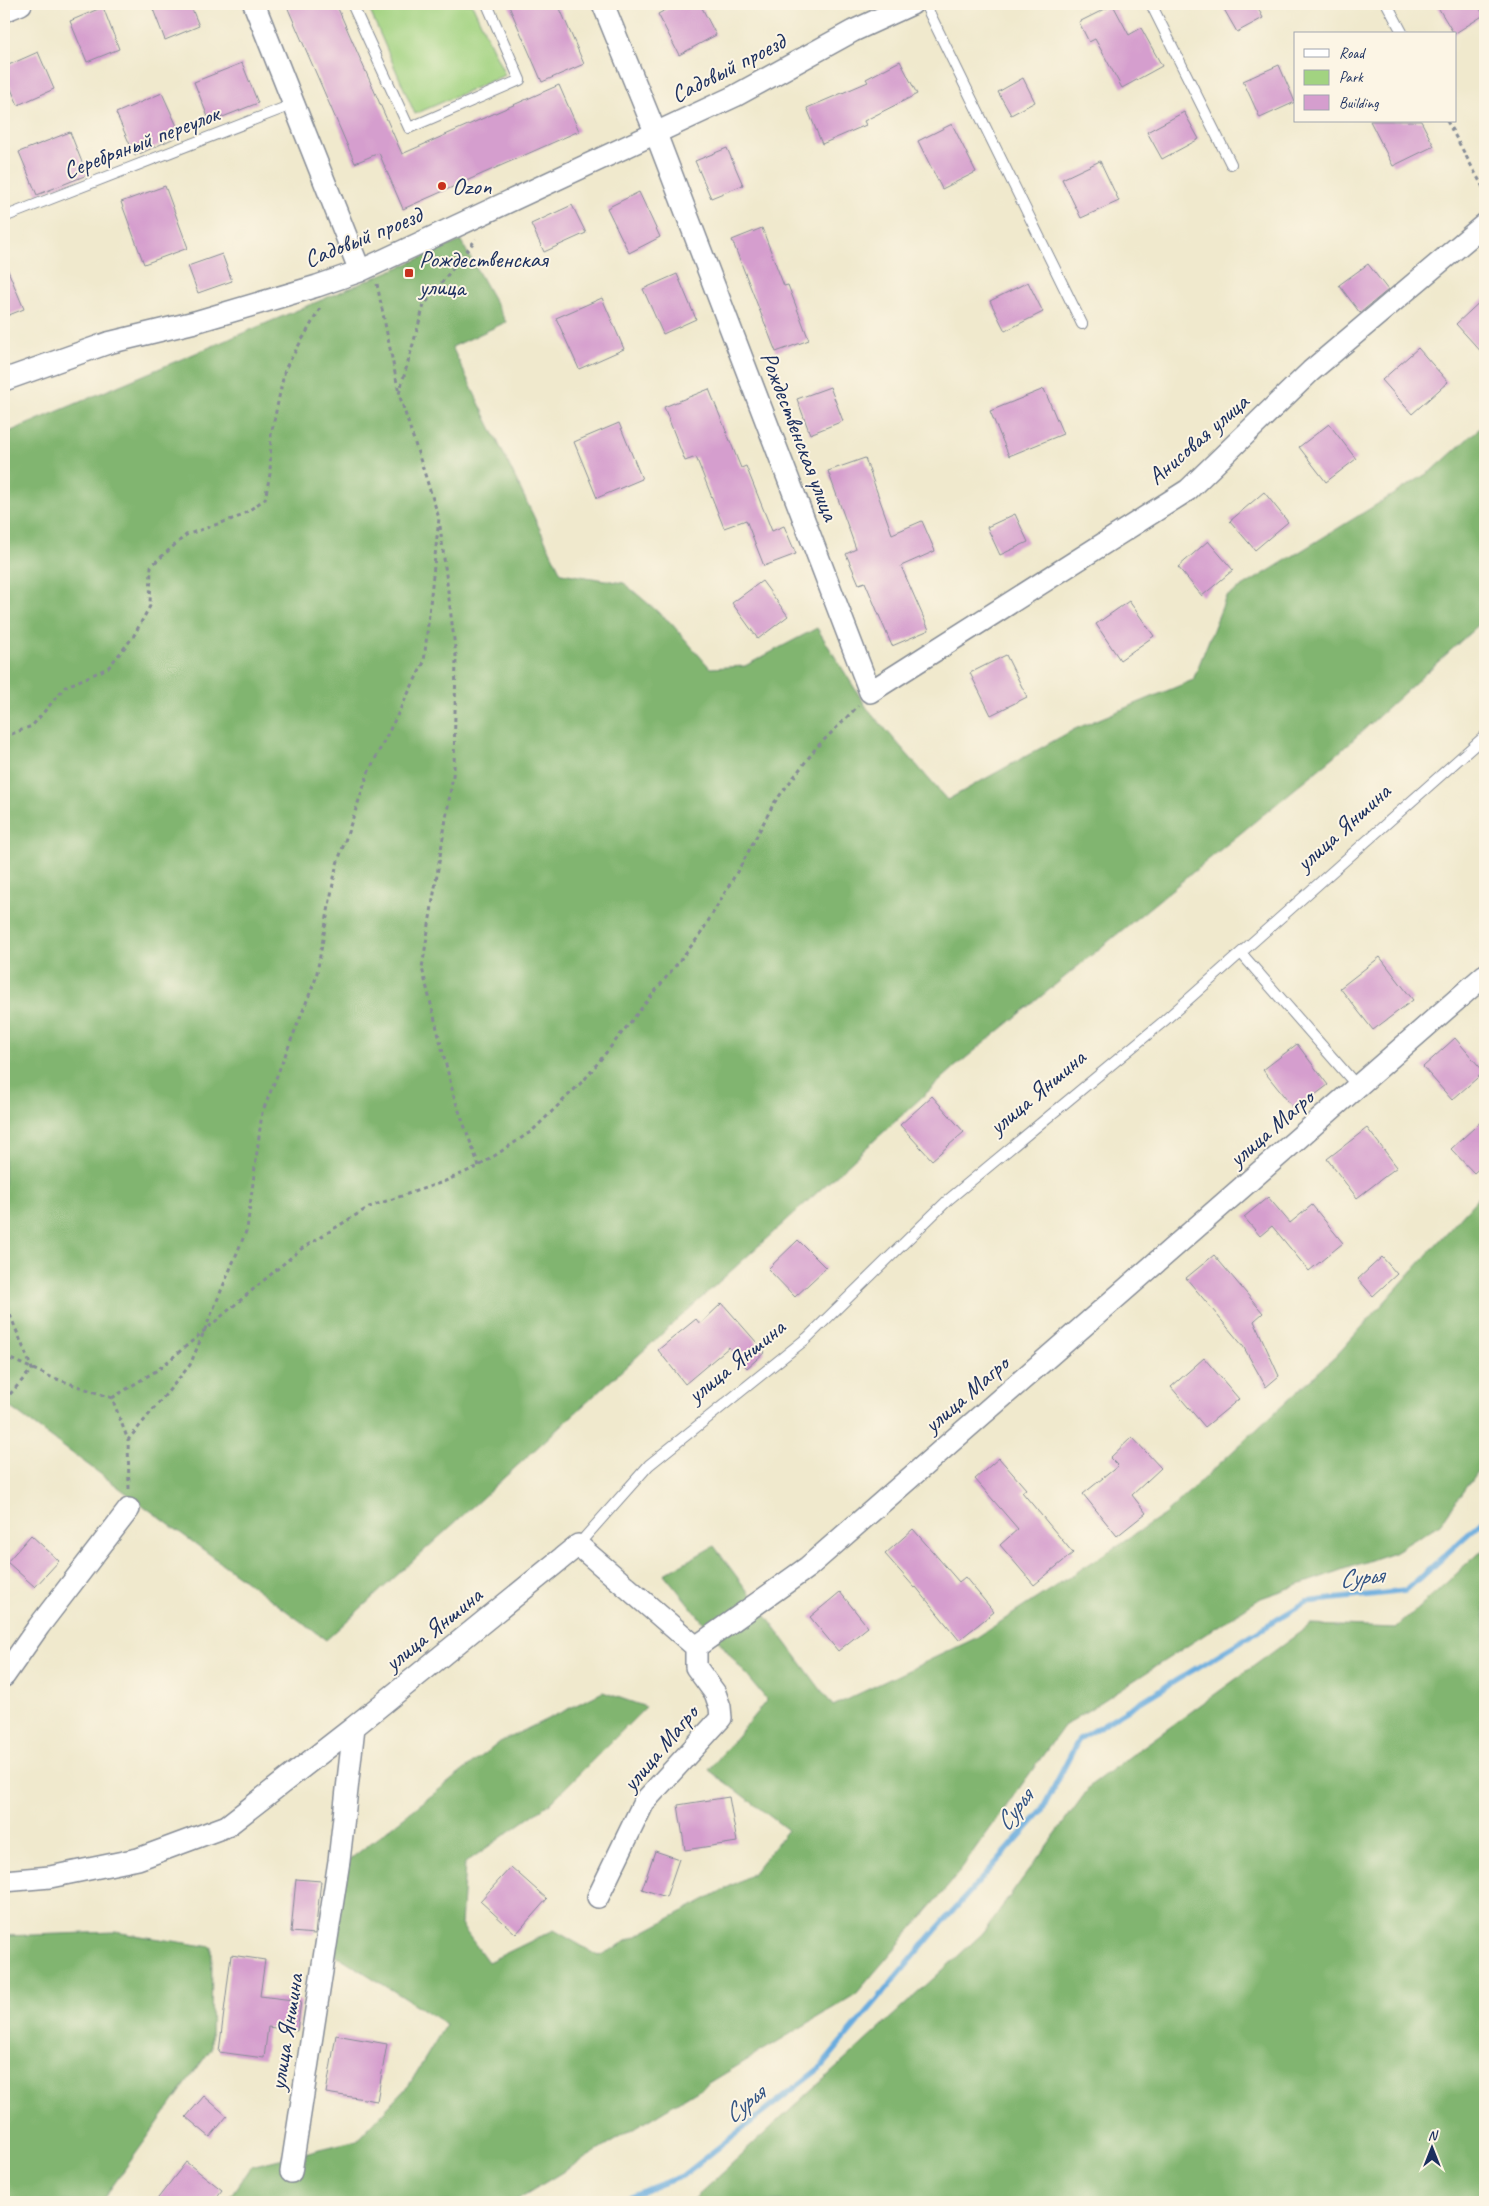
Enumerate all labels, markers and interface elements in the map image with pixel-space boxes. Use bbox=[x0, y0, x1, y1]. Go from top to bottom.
street label: Садовый проезд bbox=[666, 25, 792, 110]
legend bbox=[1294, 32, 1456, 122]
text: Road bbox=[1339, 44, 1366, 63]
text: Park bbox=[1339, 68, 1364, 87]
text: Building bbox=[1339, 94, 1379, 113]
street label: Серебряный переулок bbox=[59, 98, 225, 186]
place label: Ozon bbox=[452, 171, 492, 201]
marker: Ozon bbox=[436, 180, 448, 192]
street label: Садовый проезд bbox=[300, 199, 429, 274]
place label: Рождественская улица bbox=[417, 244, 549, 302]
marker: Рождественская улица bbox=[403, 267, 415, 279]
street label: Рождественская улица bbox=[754, 347, 847, 526]
street label: Анисовая улица bbox=[1141, 386, 1256, 491]
street label: улица Яншина bbox=[1288, 776, 1398, 879]
street label: улица Яншина bbox=[981, 1042, 1093, 1142]
street label: улица Магро bbox=[1221, 1081, 1322, 1175]
street label: улица Яншина bbox=[679, 1312, 792, 1411]
street label: улица Магро bbox=[916, 1347, 1017, 1441]
water label: Сурья bbox=[1338, 1558, 1389, 1595]
street label: улица Яншина bbox=[376, 1580, 489, 1679]
street label: улица Магро bbox=[614, 1697, 706, 1799]
water label: Сурья bbox=[988, 1780, 1043, 1837]
street label: улица Яншина bbox=[262, 1970, 310, 2094]
water label: Сурья bbox=[717, 2075, 774, 2130]
north arrow bbox=[1406, 2124, 1456, 2174]
text: N bbox=[1428, 2127, 1439, 2144]

